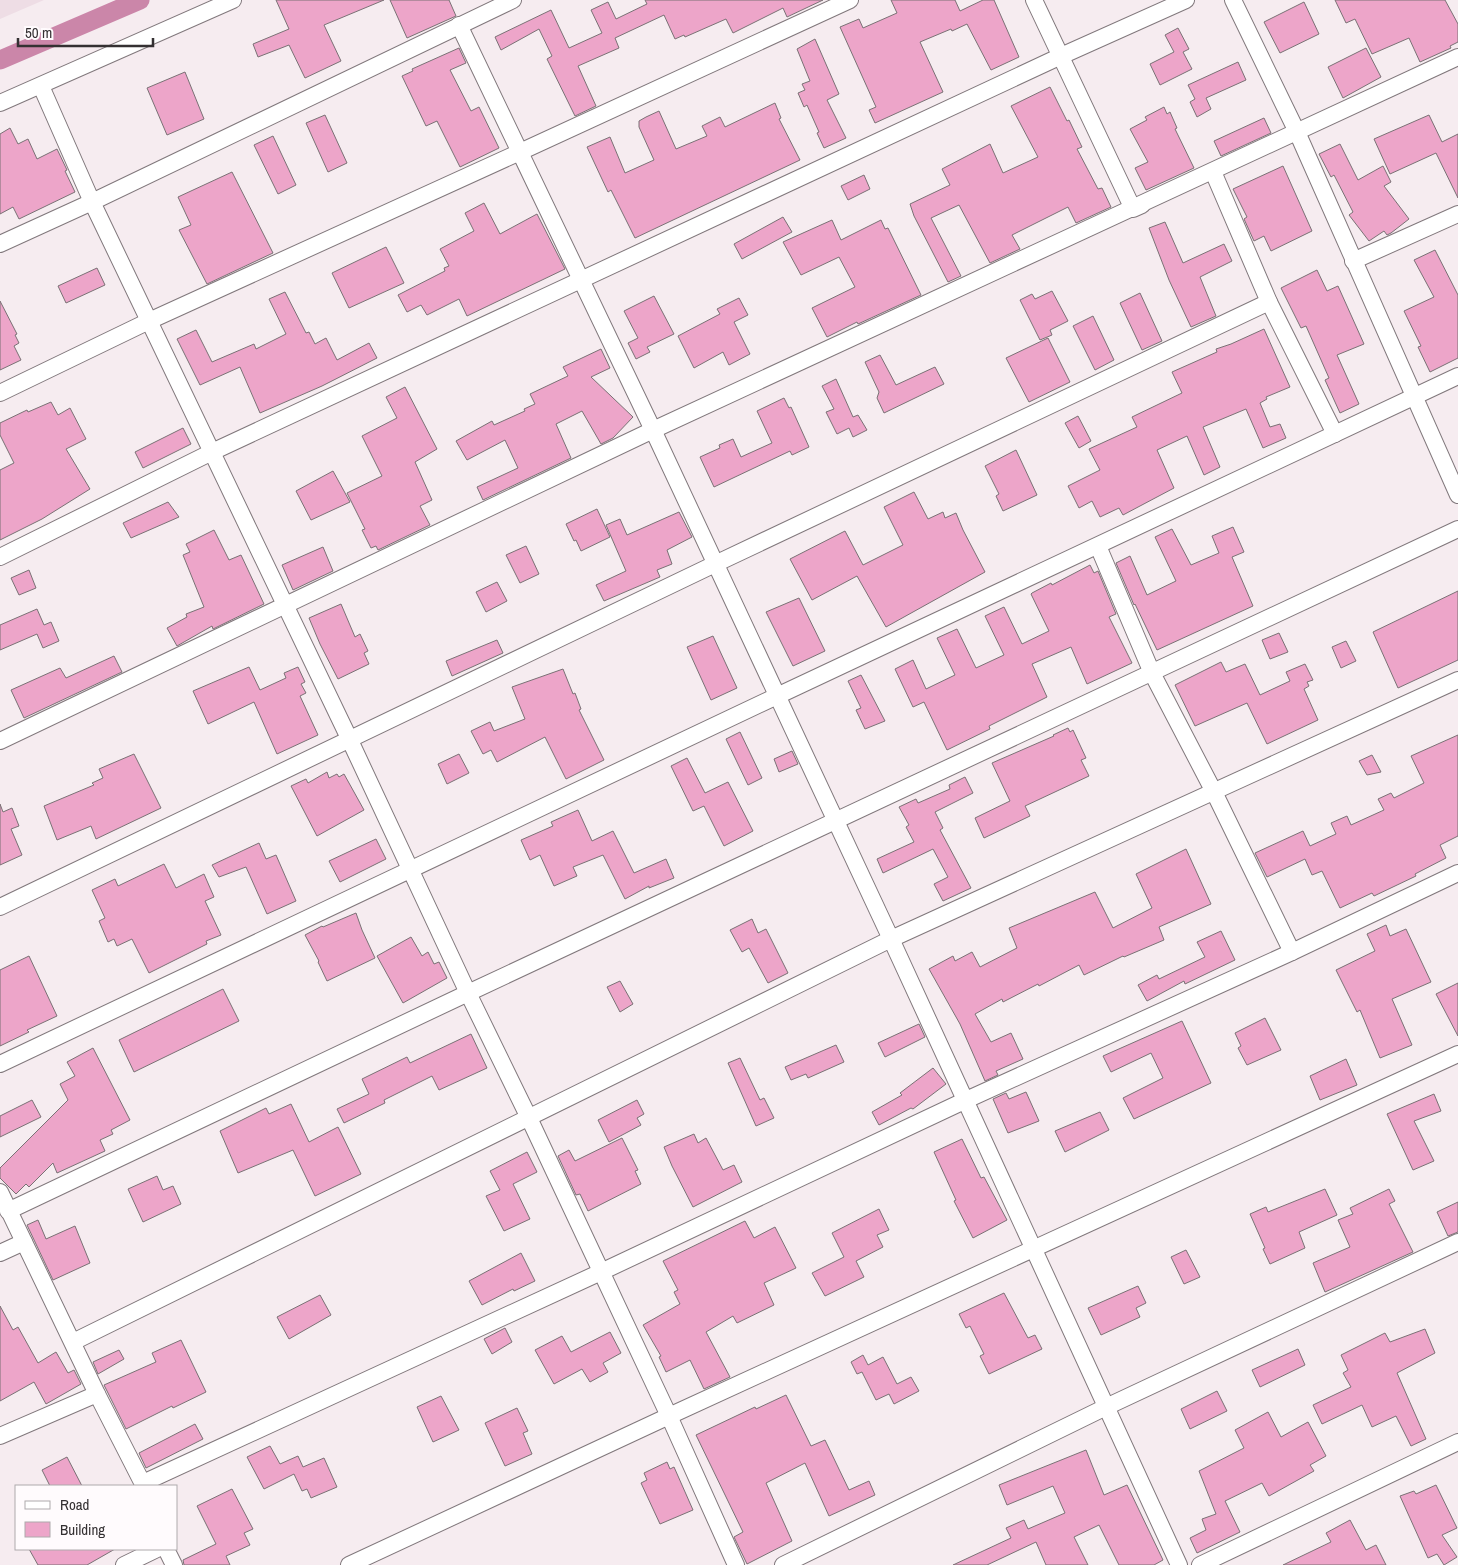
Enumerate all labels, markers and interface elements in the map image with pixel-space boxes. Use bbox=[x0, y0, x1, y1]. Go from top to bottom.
scale bar bbox=[18, 15, 152, 47]
text: 50 m bbox=[25, 22, 52, 43]
legend bbox=[15, 1485, 178, 1550]
text: Road bbox=[60, 1494, 89, 1515]
text: Building bbox=[60, 1519, 105, 1540]

